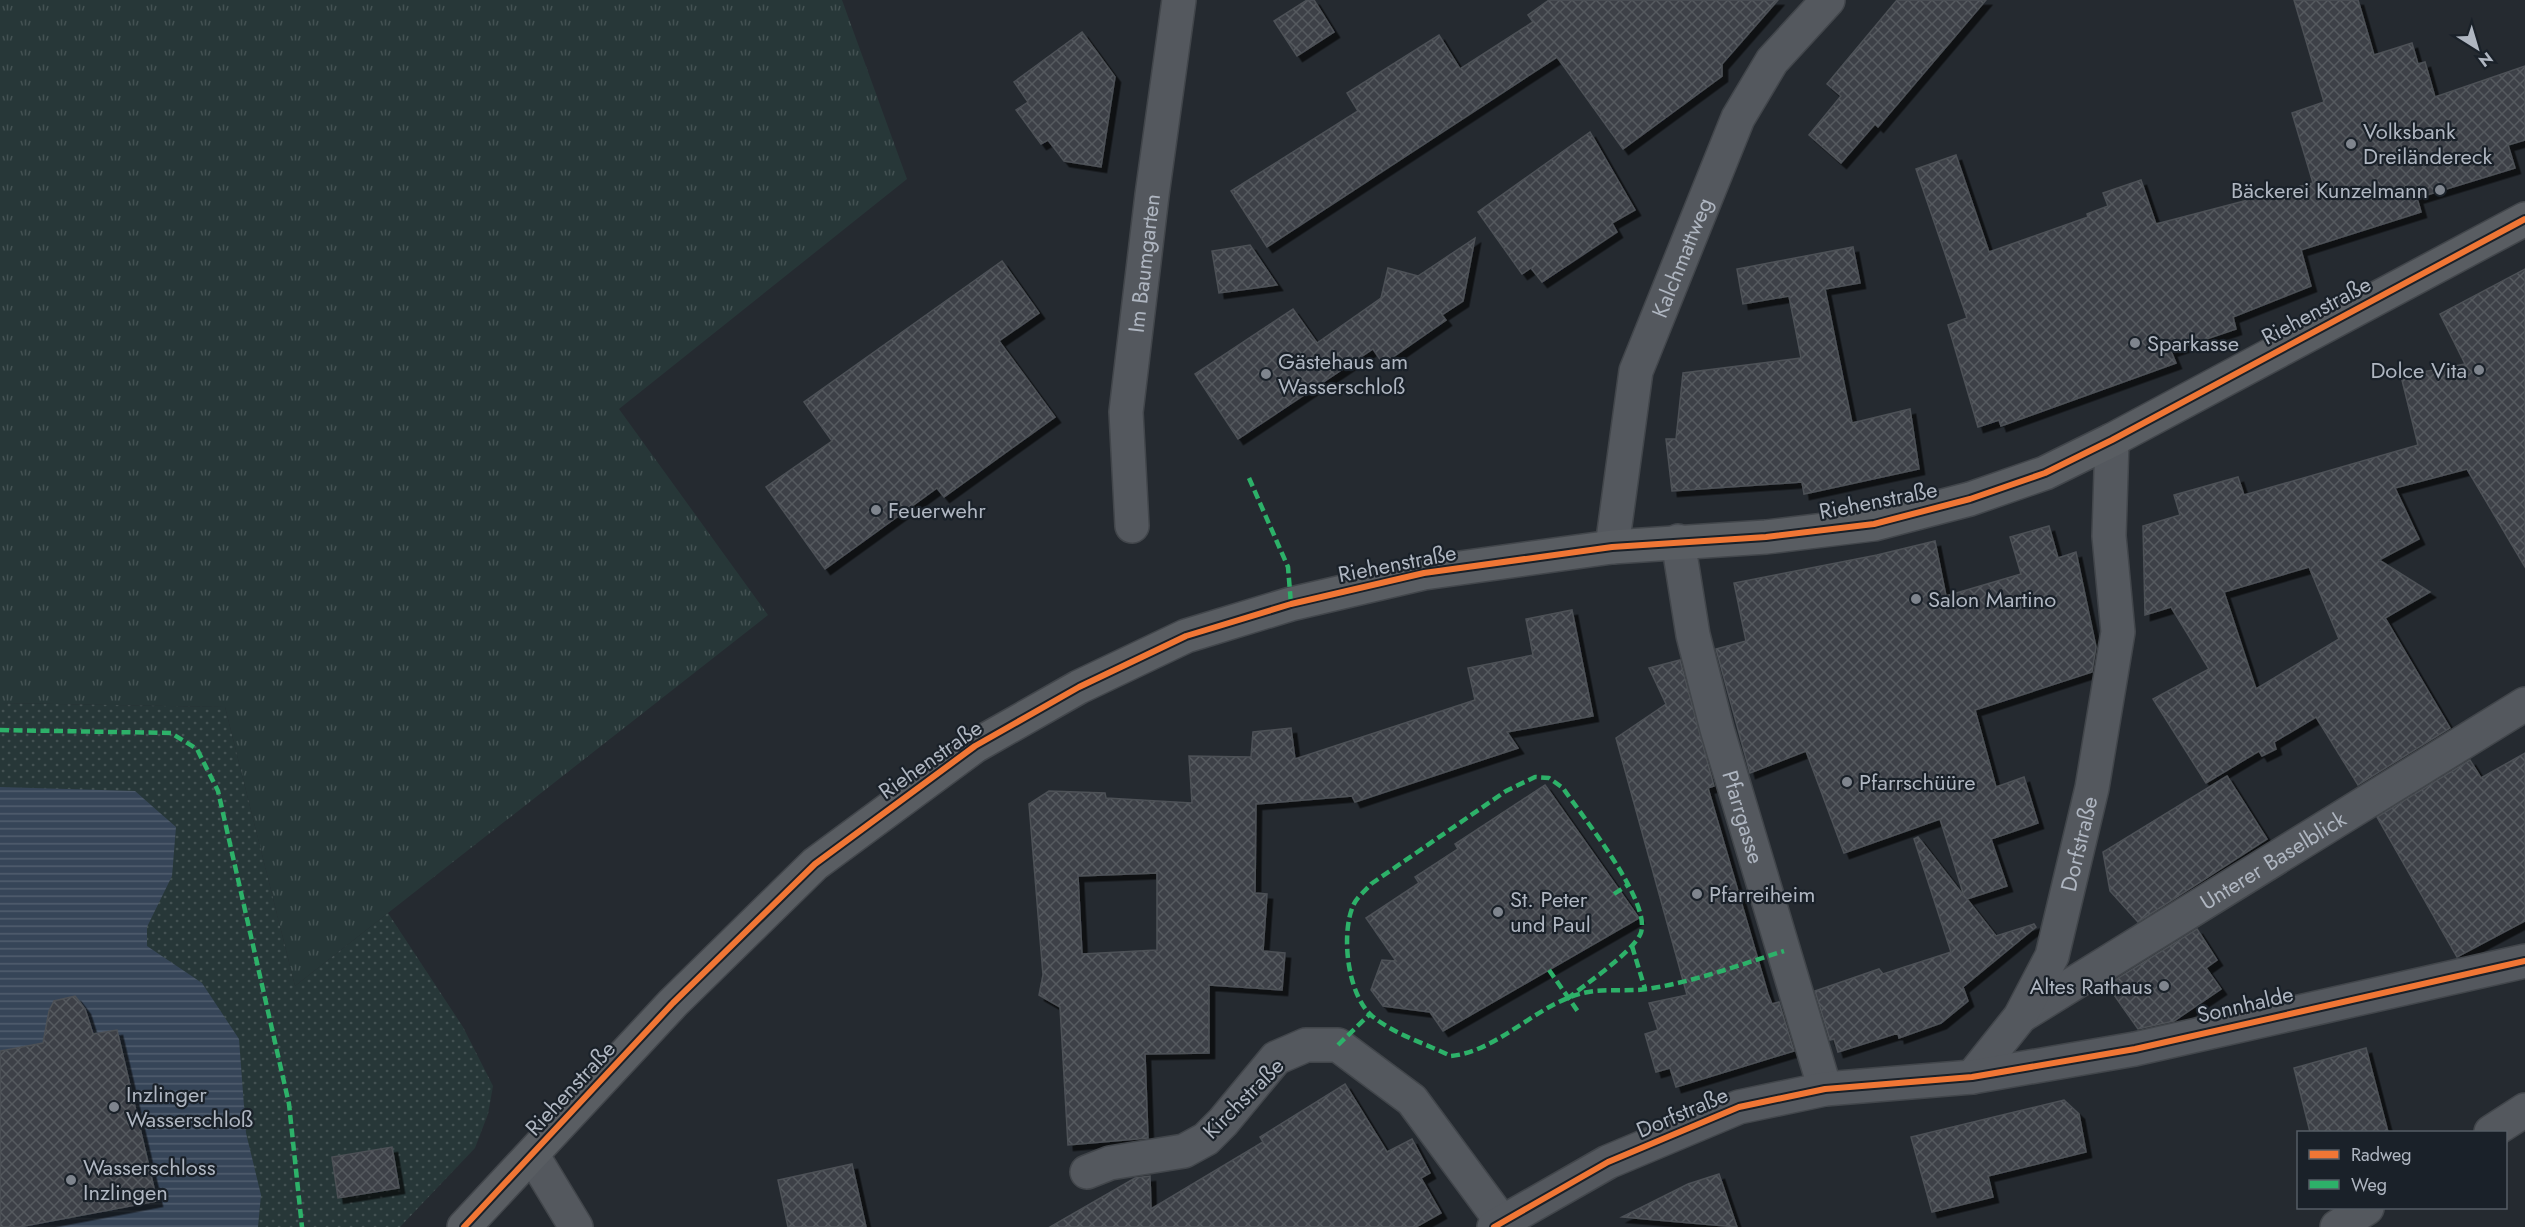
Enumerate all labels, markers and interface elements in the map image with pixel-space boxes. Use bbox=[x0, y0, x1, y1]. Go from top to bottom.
north arrow bbox=[2447, 18, 2507, 78]
text: N bbox=[2474, 47, 2498, 73]
place label: Volksbank Dreiländereck bbox=[2363, 115, 2492, 172]
marker: Volksbank Dreiländereck bbox=[2344, 137, 2358, 151]
place label: Bäckerei Kunzelmann bbox=[2231, 174, 2428, 206]
marker: Bäckerei Kunzelmann bbox=[2433, 183, 2447, 197]
street label: Im Baumgarten bbox=[1120, 192, 1168, 334]
street label: Kalchmattweg bbox=[1643, 193, 1720, 322]
street label: Riehenstraße bbox=[2256, 268, 2376, 352]
place label: Sparkasse bbox=[2147, 327, 2239, 359]
marker: Sparkasse bbox=[2128, 336, 2142, 350]
place label: Gästehaus am Wasserschloß bbox=[1278, 345, 1408, 402]
place label: Dolce Vita bbox=[2370, 354, 2467, 386]
marker: Dolce Vita bbox=[2472, 363, 2486, 377]
marker: Gästehaus am Wasserschloß bbox=[1259, 367, 1273, 381]
street label: Riehenstraße bbox=[1816, 473, 1940, 527]
place label: Feuerwehr bbox=[888, 494, 986, 526]
marker: Feuerwehr bbox=[869, 503, 883, 517]
street label: Riehenstraße bbox=[1335, 536, 1459, 590]
place label: Salon Martino bbox=[1928, 583, 2056, 615]
marker: Salon Martino bbox=[1909, 592, 1923, 606]
street label: Riehenstraße bbox=[872, 712, 988, 806]
street label: Pfarrgasse bbox=[1714, 766, 1772, 867]
place label: Pfarrschüüre bbox=[1859, 766, 1976, 798]
marker: Pfarrschüüre bbox=[1840, 775, 1854, 789]
street label: Dorfstraße bbox=[2052, 793, 2105, 895]
street label: Unterer Baselblick bbox=[2194, 803, 2352, 918]
place label: Pfarreiheim bbox=[1709, 878, 1816, 910]
place label: St. Peter und Paul bbox=[1510, 883, 1591, 940]
marker: Pfarreiheim bbox=[1690, 887, 1704, 901]
marker: St. Peter und Paul bbox=[1491, 905, 1505, 919]
place label: Altes Rathaus bbox=[2030, 970, 2152, 1002]
street label: Sonnhalde bbox=[2194, 977, 2296, 1031]
marker: Altes Rathaus bbox=[2157, 979, 2171, 993]
street label: Riehenstraße bbox=[517, 1033, 623, 1143]
street label: Kirchstraße bbox=[1195, 1050, 1291, 1146]
place label: Inzlinger Wasserschloß bbox=[126, 1078, 253, 1135]
street label: Dorfstraße bbox=[1631, 1078, 1733, 1146]
marker: Inzlinger Wasserschloß bbox=[107, 1100, 121, 1114]
legend bbox=[2297, 1131, 2507, 1209]
text: Radweg bbox=[2351, 1142, 2412, 1168]
place label: Wasserschloss Inzlingen bbox=[83, 1151, 216, 1208]
text: Weg bbox=[2351, 1172, 2387, 1198]
marker: Wasserschloss Inzlingen bbox=[64, 1173, 78, 1187]

